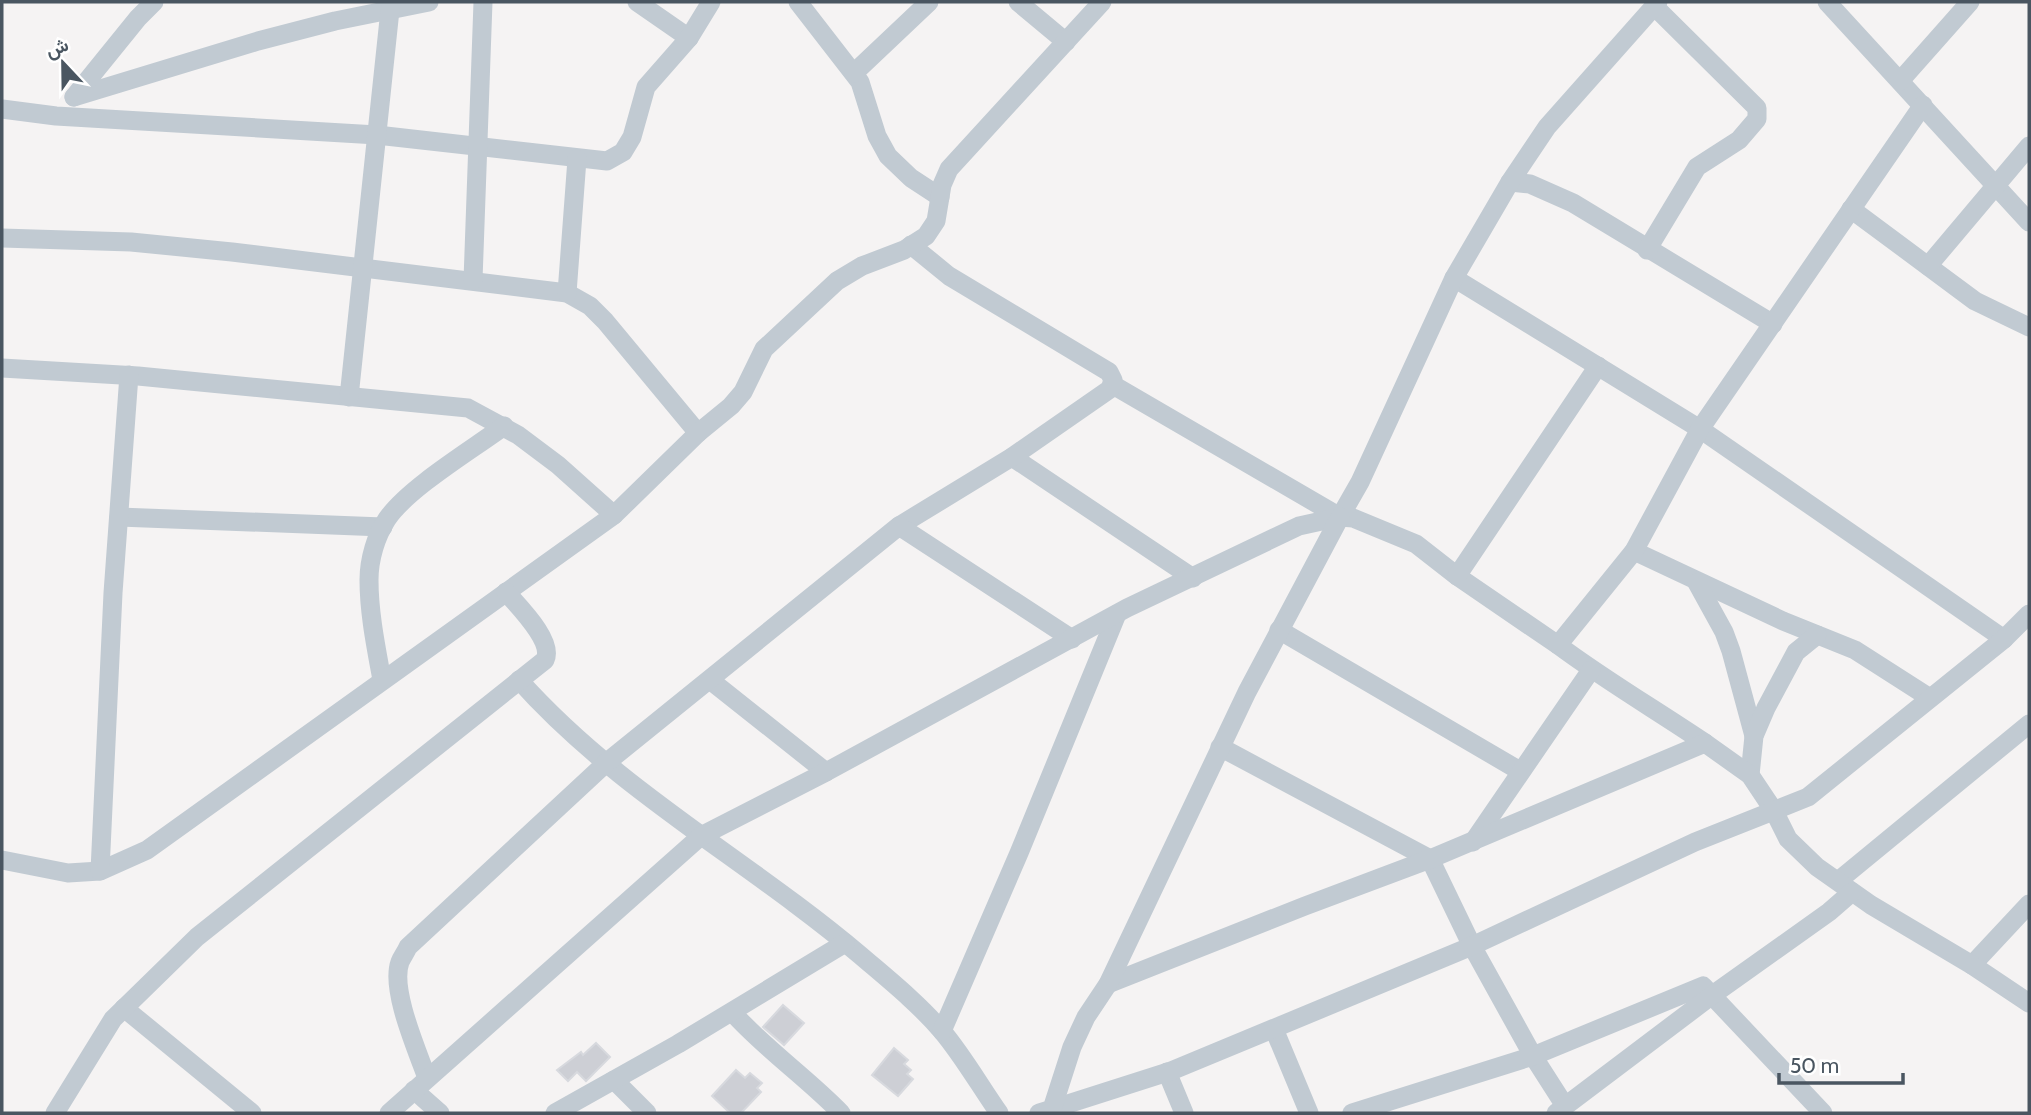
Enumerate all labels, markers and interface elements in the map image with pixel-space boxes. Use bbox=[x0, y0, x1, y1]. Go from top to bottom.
north arrow bbox=[28, 28, 98, 98]
text: ش bbox=[42, 33, 72, 63]
scale bar bbox=[1779, 1042, 1903, 1086]
text: 50 m bbox=[1790, 1053, 1839, 1078]

